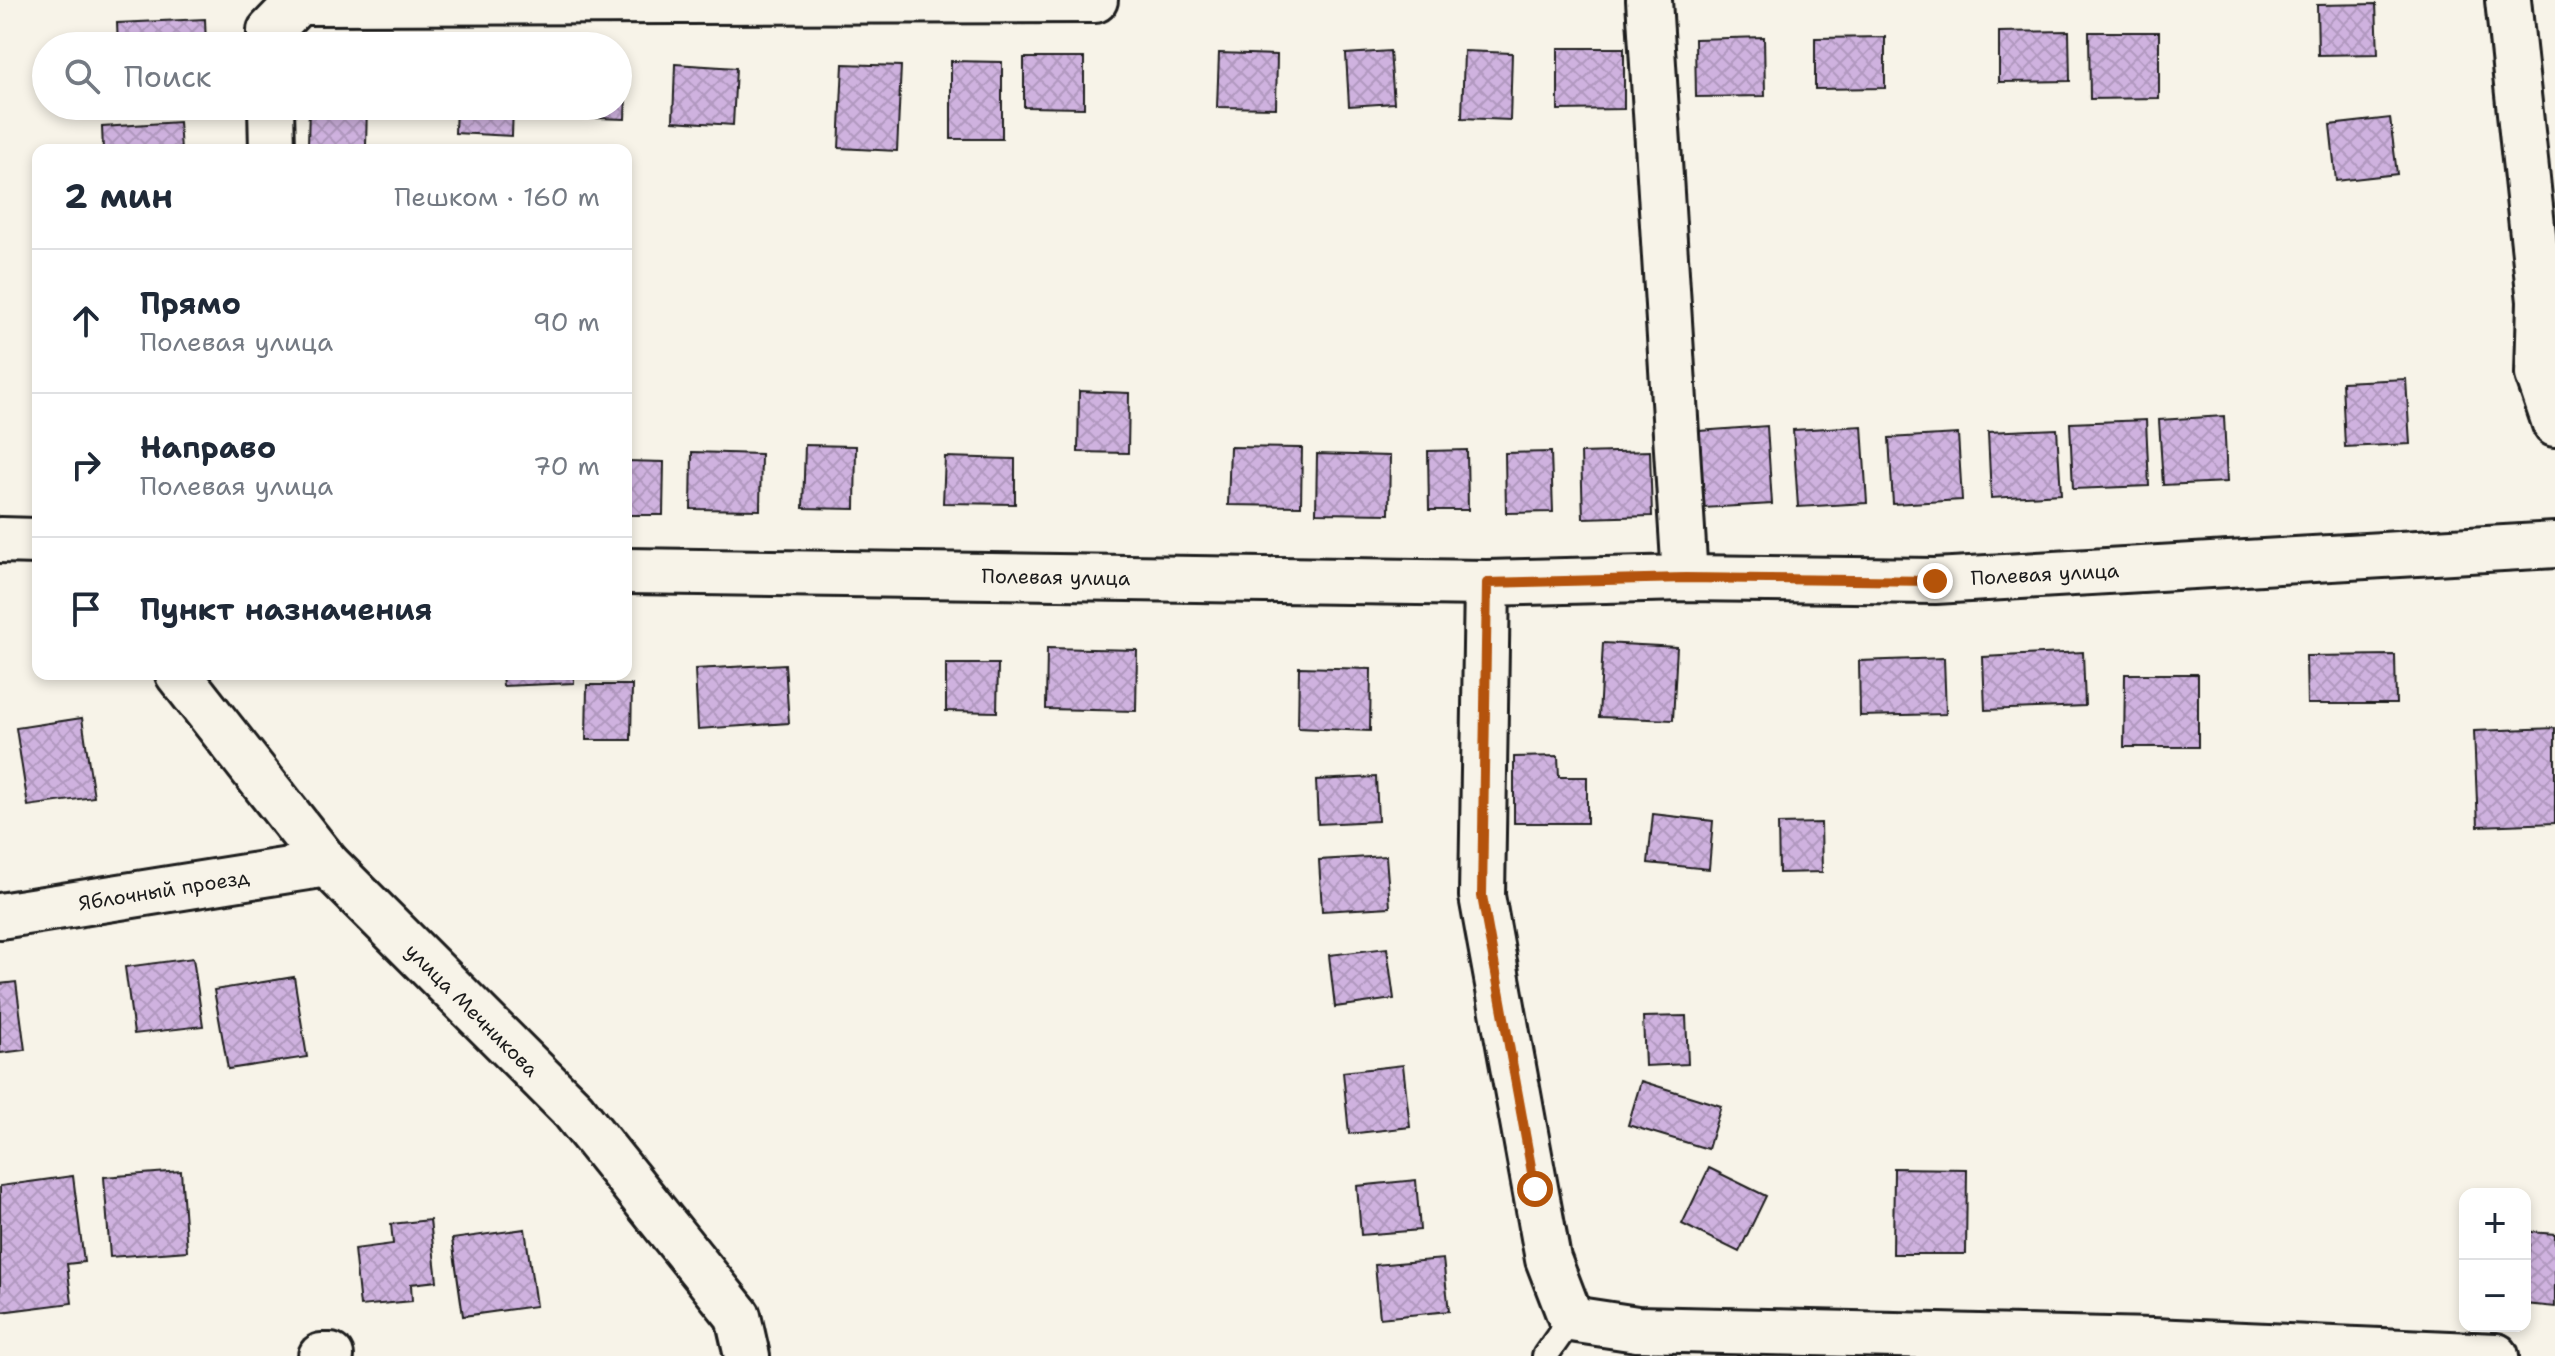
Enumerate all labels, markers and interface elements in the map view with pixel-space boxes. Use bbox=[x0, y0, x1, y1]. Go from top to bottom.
search box bbox=[32, 32, 632, 120]
icon: search bbox=[60, 54, 104, 98]
text: Поиск bbox=[124, 56, 212, 97]
text: 2 мин bbox=[64, 173, 173, 219]
text: Пешком · 160 m bbox=[394, 179, 600, 214]
text: Прямо bbox=[140, 283, 241, 324]
icon: ahead bbox=[64, 299, 108, 343]
text: 90 m bbox=[533, 304, 600, 339]
text: Полевая улица bbox=[140, 324, 333, 359]
text: Направо bbox=[140, 427, 276, 468]
icon: right bbox=[64, 443, 108, 487]
text: 70 m bbox=[533, 448, 600, 483]
text: Полевая улица bbox=[140, 468, 333, 503]
street label: Полевая улица bbox=[1970, 557, 2120, 591]
street label: Полевая улица bbox=[982, 563, 1131, 591]
route end bbox=[1917, 563, 1953, 599]
icon: arrive bbox=[64, 587, 108, 631]
text: Пункт назначения bbox=[140, 589, 432, 630]
street label: Яблочный проезд bbox=[77, 864, 252, 916]
street label: улица Мечникова bbox=[400, 938, 545, 1083]
route start bbox=[1517, 1171, 1553, 1207]
map controls bbox=[2459, 1188, 2531, 1332]
button: + bbox=[2459, 1188, 2531, 1260]
button: − bbox=[2459, 1260, 2531, 1332]

